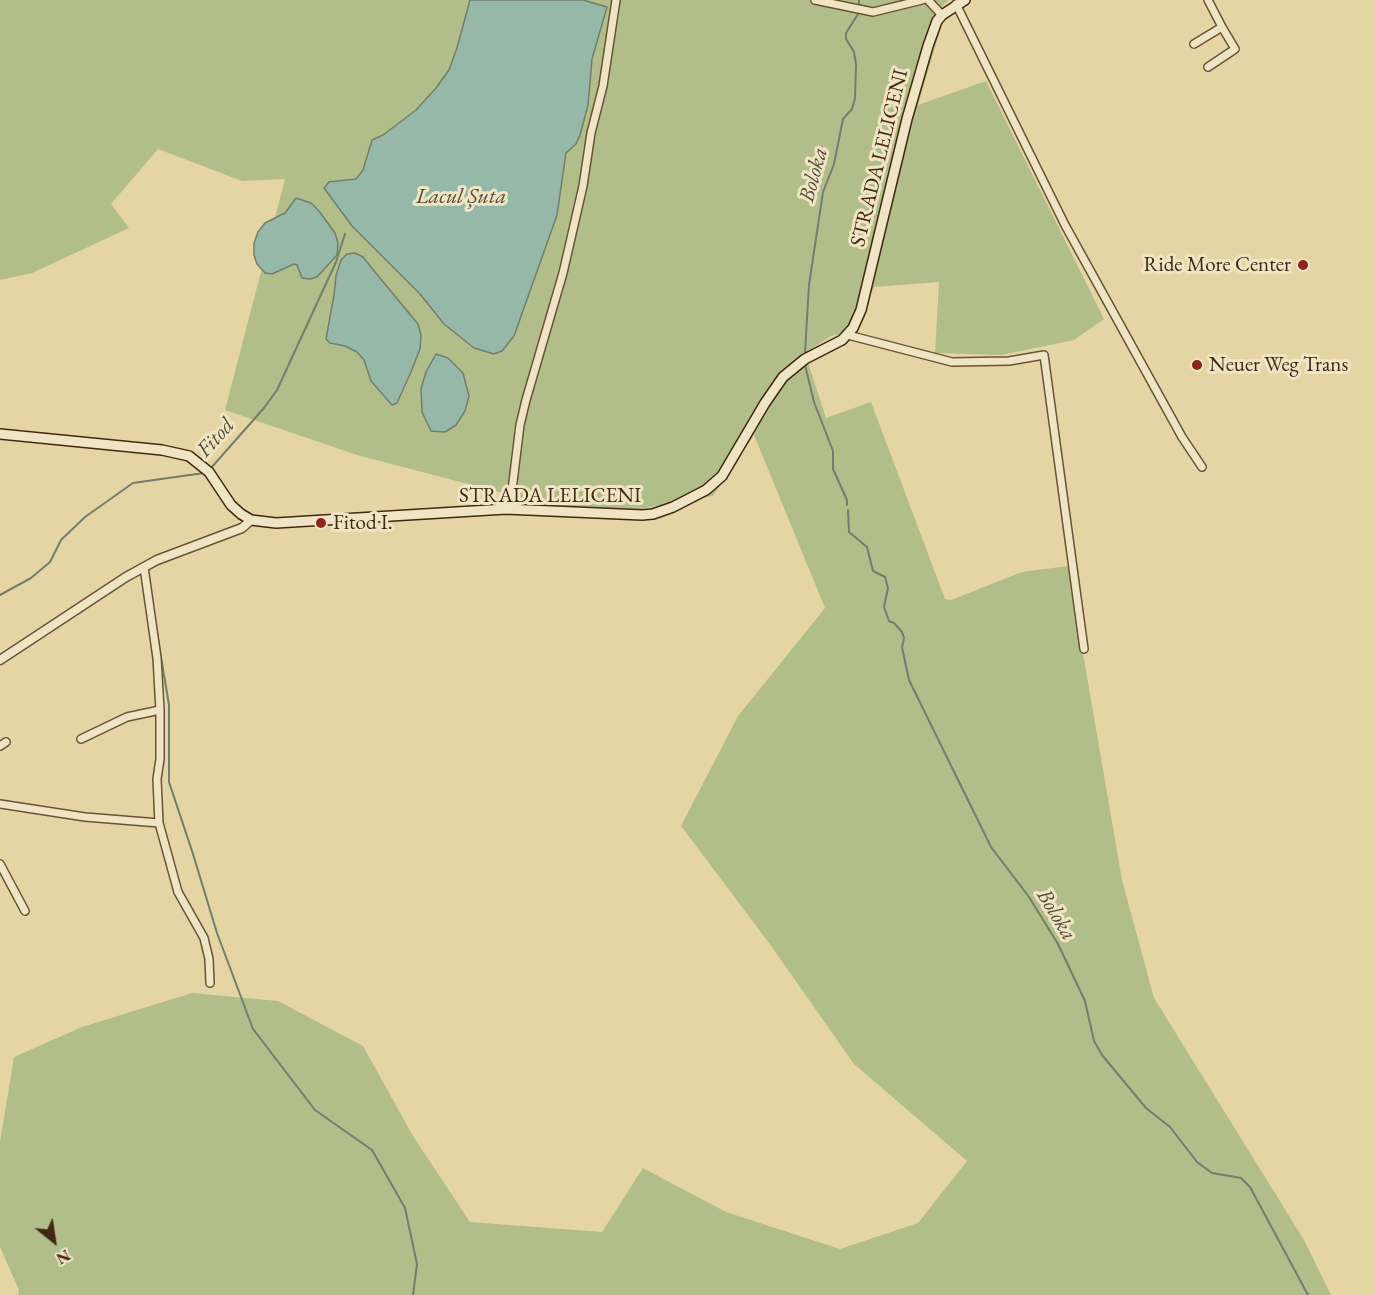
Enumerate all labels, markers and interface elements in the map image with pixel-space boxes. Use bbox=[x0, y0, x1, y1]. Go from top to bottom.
street label: STRADA LELICENI bbox=[846, 67, 914, 249]
water label: Boloka bbox=[794, 145, 834, 205]
water label: Lacul Șuta bbox=[416, 184, 506, 210]
place label: Ride More Center bbox=[1144, 252, 1291, 278]
marker: Ride More Center bbox=[1296, 258, 1310, 272]
place label: Neuer Weg Trans bbox=[1209, 352, 1348, 378]
marker: Neuer Weg Trans bbox=[1190, 358, 1204, 372]
water label: Fitod bbox=[192, 413, 240, 463]
street label: STRADA LELICENI bbox=[459, 483, 641, 509]
place label: Fitod I. bbox=[333, 510, 393, 536]
marker: Fitod I. bbox=[314, 516, 328, 530]
water label: Boloka bbox=[1030, 884, 1082, 946]
north arrow bbox=[24, 1211, 84, 1271]
text: N bbox=[52, 1245, 74, 1269]

